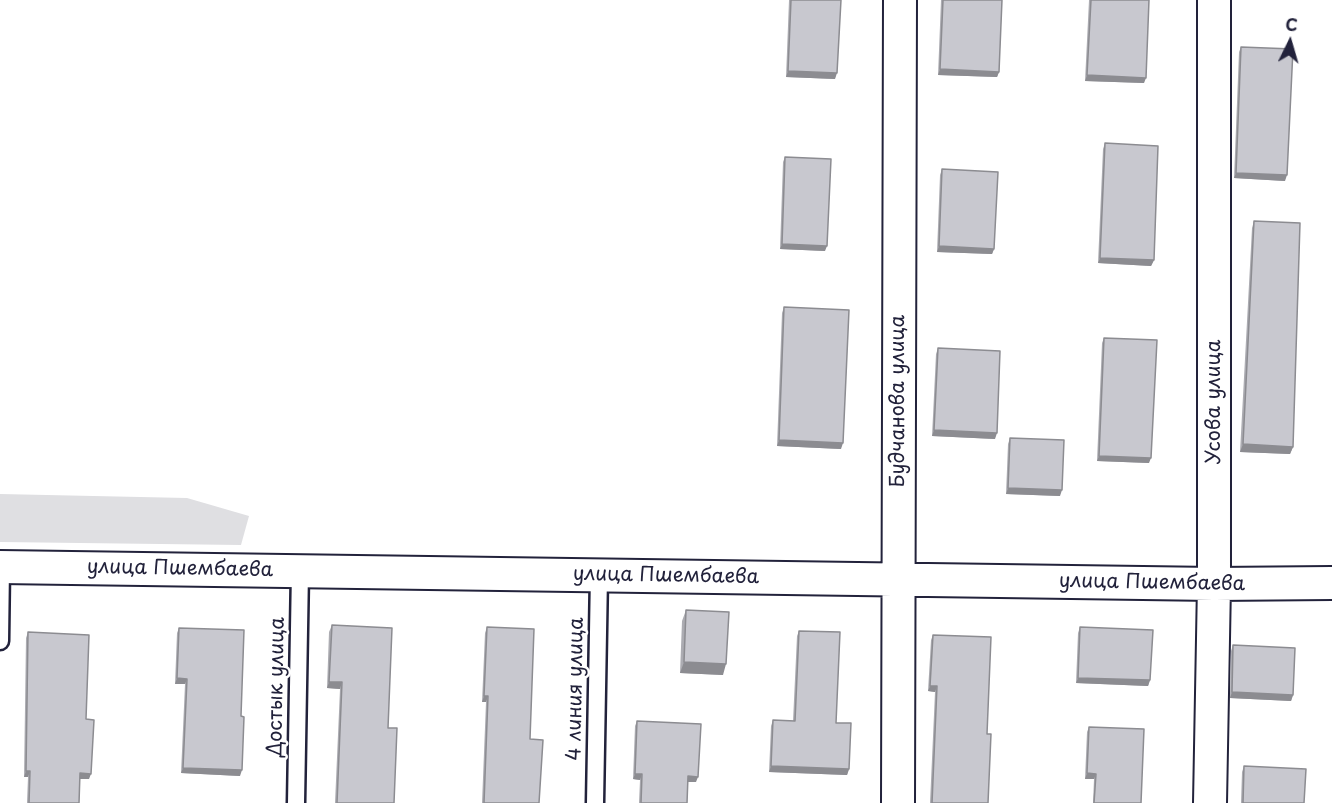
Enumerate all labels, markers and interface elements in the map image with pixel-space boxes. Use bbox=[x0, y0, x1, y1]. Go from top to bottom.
north arrow bbox=[1260, 12, 1320, 72]
text: С bbox=[1285, 12, 1299, 37]
street label: Будчанова улица bbox=[886, 315, 910, 487]
street label: Усова улица bbox=[1202, 340, 1226, 464]
street label: улица Пшембаева bbox=[87, 555, 273, 583]
street label: улица Пшембаева bbox=[573, 562, 759, 590]
street label: улица Пшембаева bbox=[1059, 569, 1245, 597]
street label: Достык улица bbox=[264, 617, 290, 757]
street label: 4 линия улица bbox=[563, 617, 589, 761]

